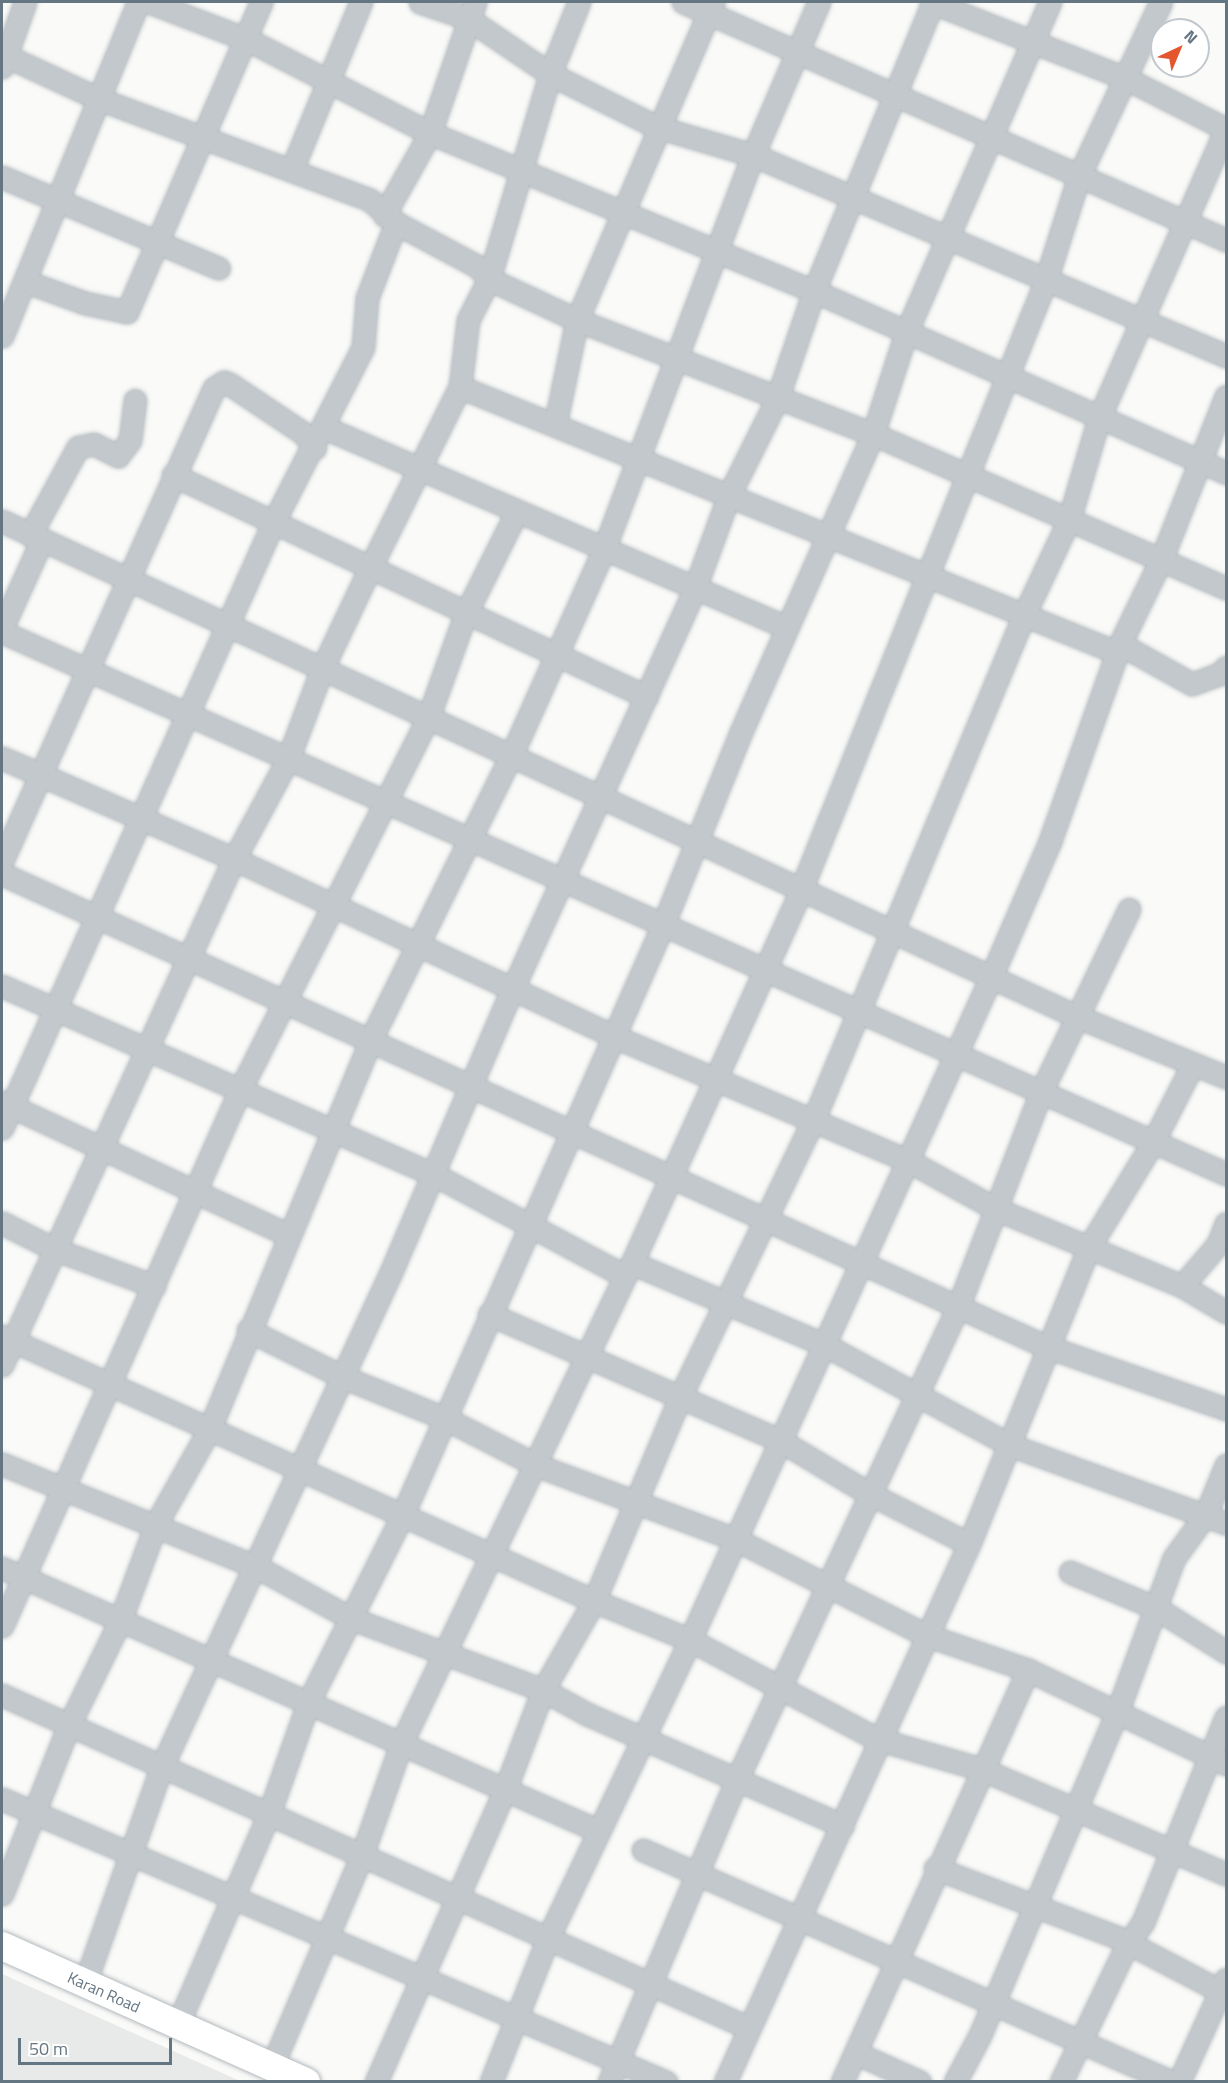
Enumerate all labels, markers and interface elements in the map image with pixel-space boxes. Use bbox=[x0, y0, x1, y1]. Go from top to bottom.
north arrow bbox=[1150, 18, 1210, 78]
text: N bbox=[1179, 24, 1203, 49]
street label: Karan Road bbox=[65, 1967, 143, 2017]
scale bar bbox=[21, 2026, 176, 2064]
text: 50 m bbox=[29, 2035, 68, 2062]

